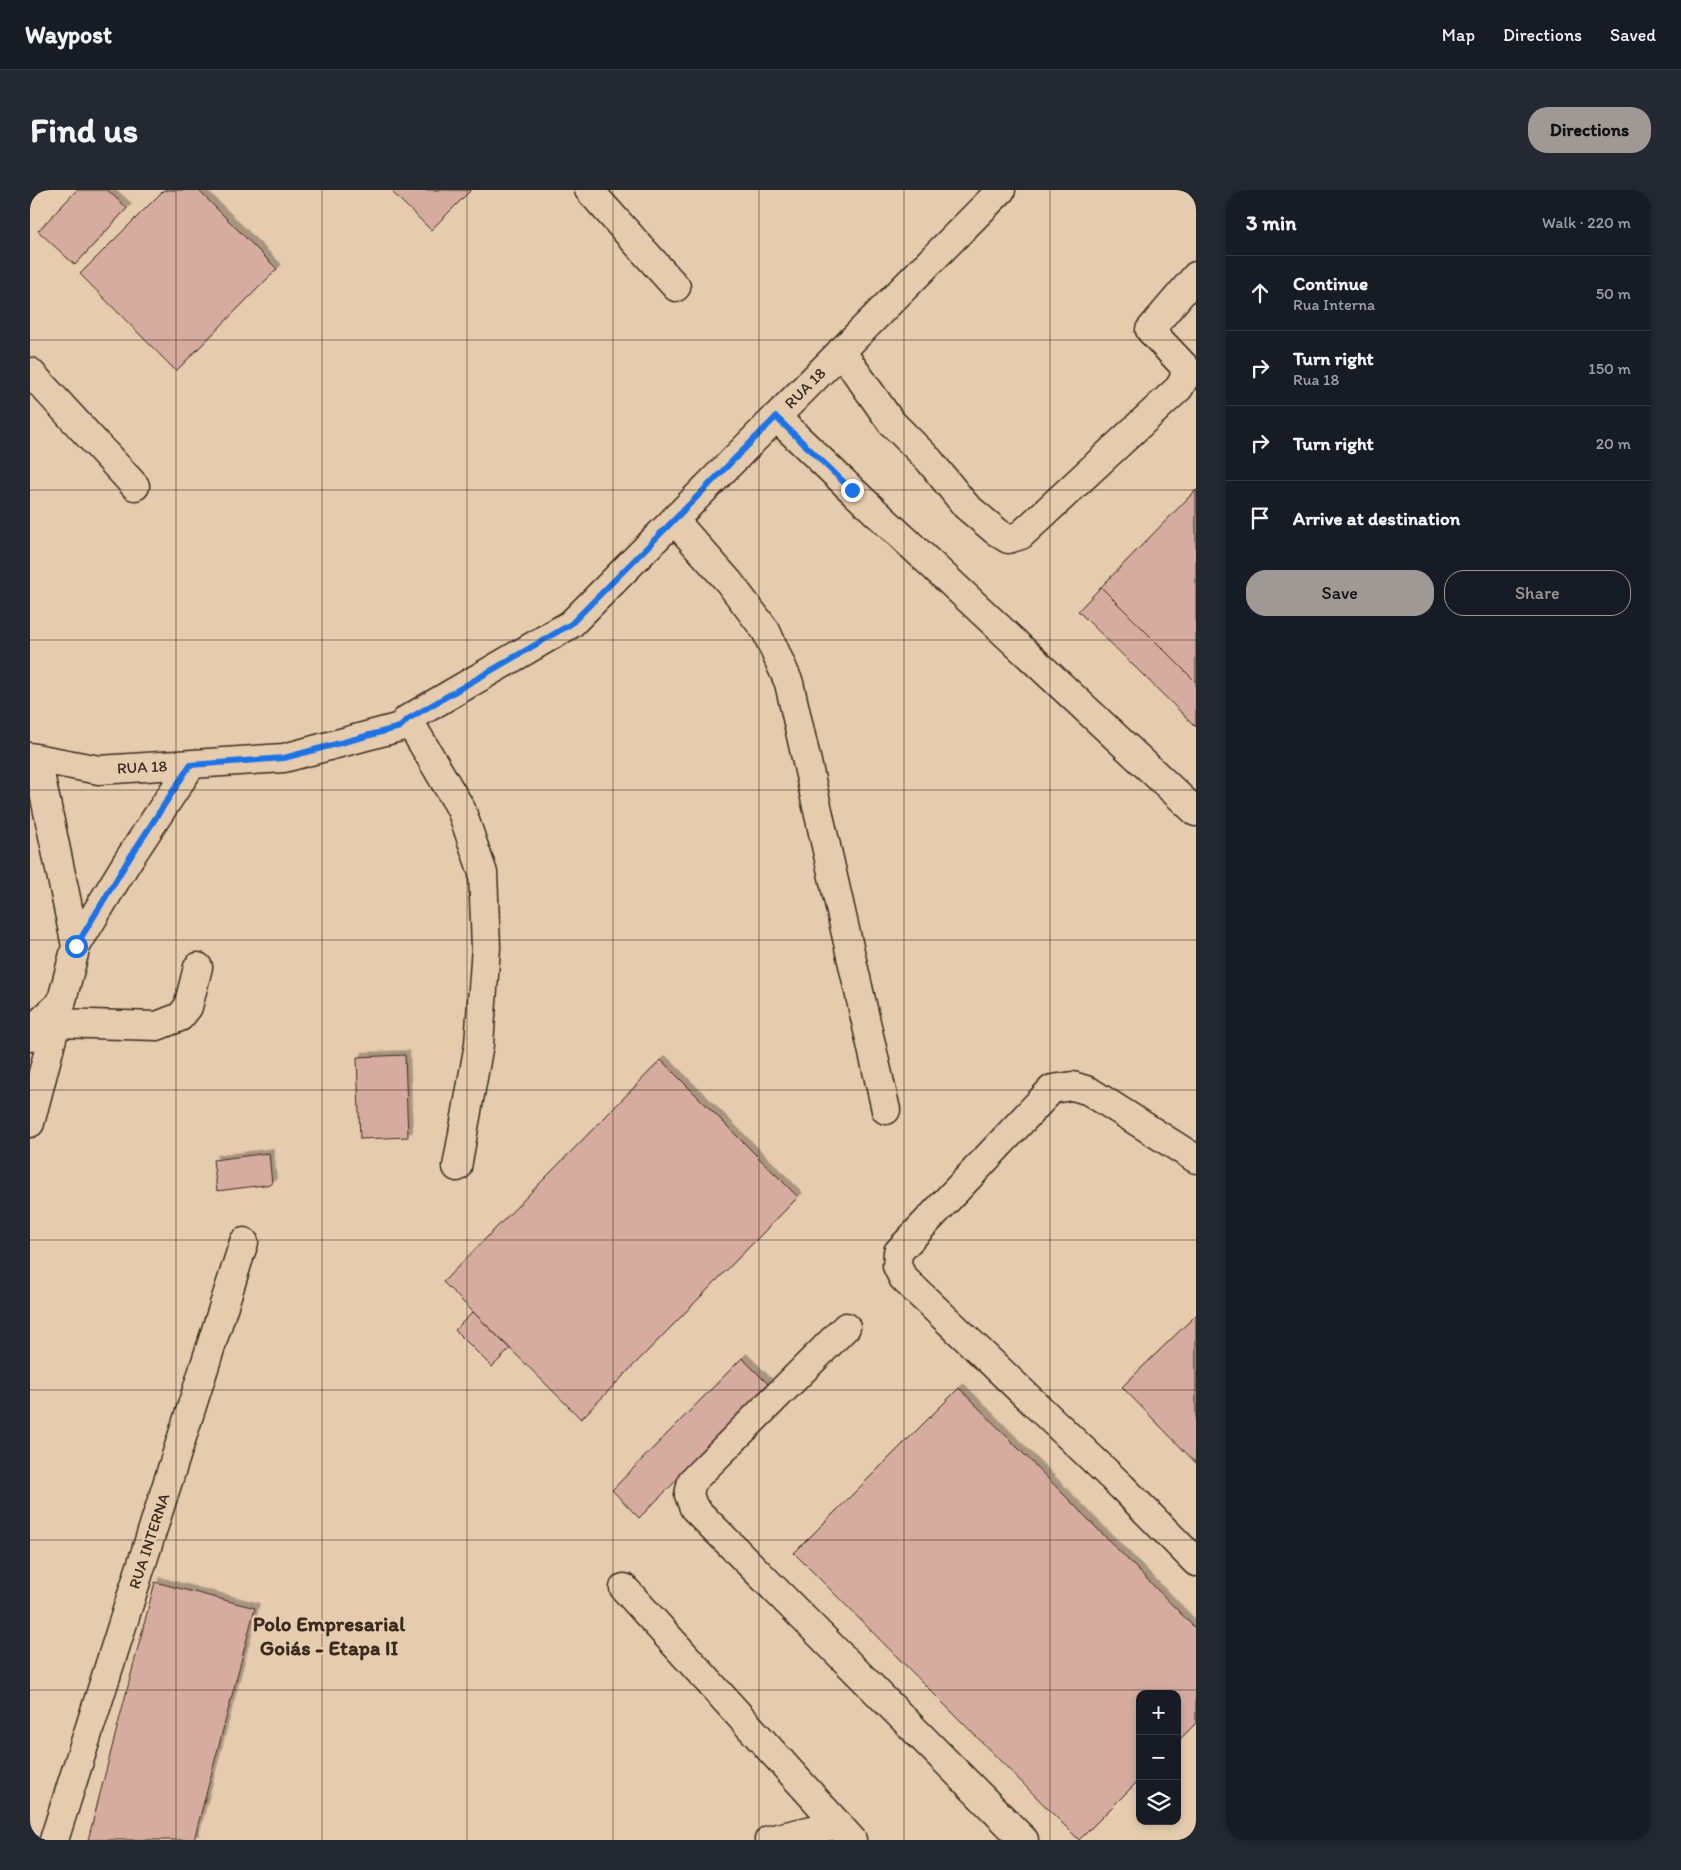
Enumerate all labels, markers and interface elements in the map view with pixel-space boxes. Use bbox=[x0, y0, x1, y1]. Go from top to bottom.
text: Waypost bbox=[25, 20, 112, 49]
text: Map bbox=[1442, 24, 1475, 46]
text: Directions bbox=[1503, 24, 1582, 46]
text: Saved bbox=[1610, 24, 1656, 46]
button: Directions bbox=[1528, 107, 1651, 153]
text: Find us bbox=[30, 109, 138, 151]
text: 3 min bbox=[1246, 210, 1296, 235]
text: Walk · 220 m bbox=[1542, 213, 1631, 232]
text: Continue bbox=[1293, 272, 1368, 295]
icon: ahead bbox=[1246, 279, 1274, 307]
text: 50 m bbox=[1596, 284, 1631, 303]
text: Rua Interna bbox=[1293, 295, 1375, 314]
text: Turn right bbox=[1293, 347, 1374, 370]
icon: right bbox=[1246, 354, 1274, 382]
text: 150 m bbox=[1588, 359, 1631, 378]
street label: RUA 18 bbox=[780, 363, 830, 413]
text: Rua 18 bbox=[1293, 370, 1339, 389]
icon: right bbox=[1246, 429, 1274, 457]
text: Turn right bbox=[1293, 432, 1374, 455]
text: 20 m bbox=[1596, 434, 1631, 453]
route end bbox=[841, 479, 864, 502]
icon: arrive bbox=[1246, 504, 1274, 532]
text: Arrive at destination bbox=[1293, 507, 1460, 530]
button: Save bbox=[1246, 570, 1434, 616]
button: Share bbox=[1444, 570, 1631, 616]
street label: RUA 18 bbox=[116, 756, 168, 778]
route start bbox=[65, 935, 88, 958]
street label: RUA INTERNA bbox=[125, 1491, 173, 1591]
district label: Polo Empresarial Goiás - Etapa II bbox=[253, 1611, 406, 1661]
map controls bbox=[1136, 1690, 1181, 1825]
button: + bbox=[1136, 1690, 1181, 1735]
button: − bbox=[1136, 1735, 1181, 1780]
button: layers bbox=[1136, 1780, 1181, 1825]

